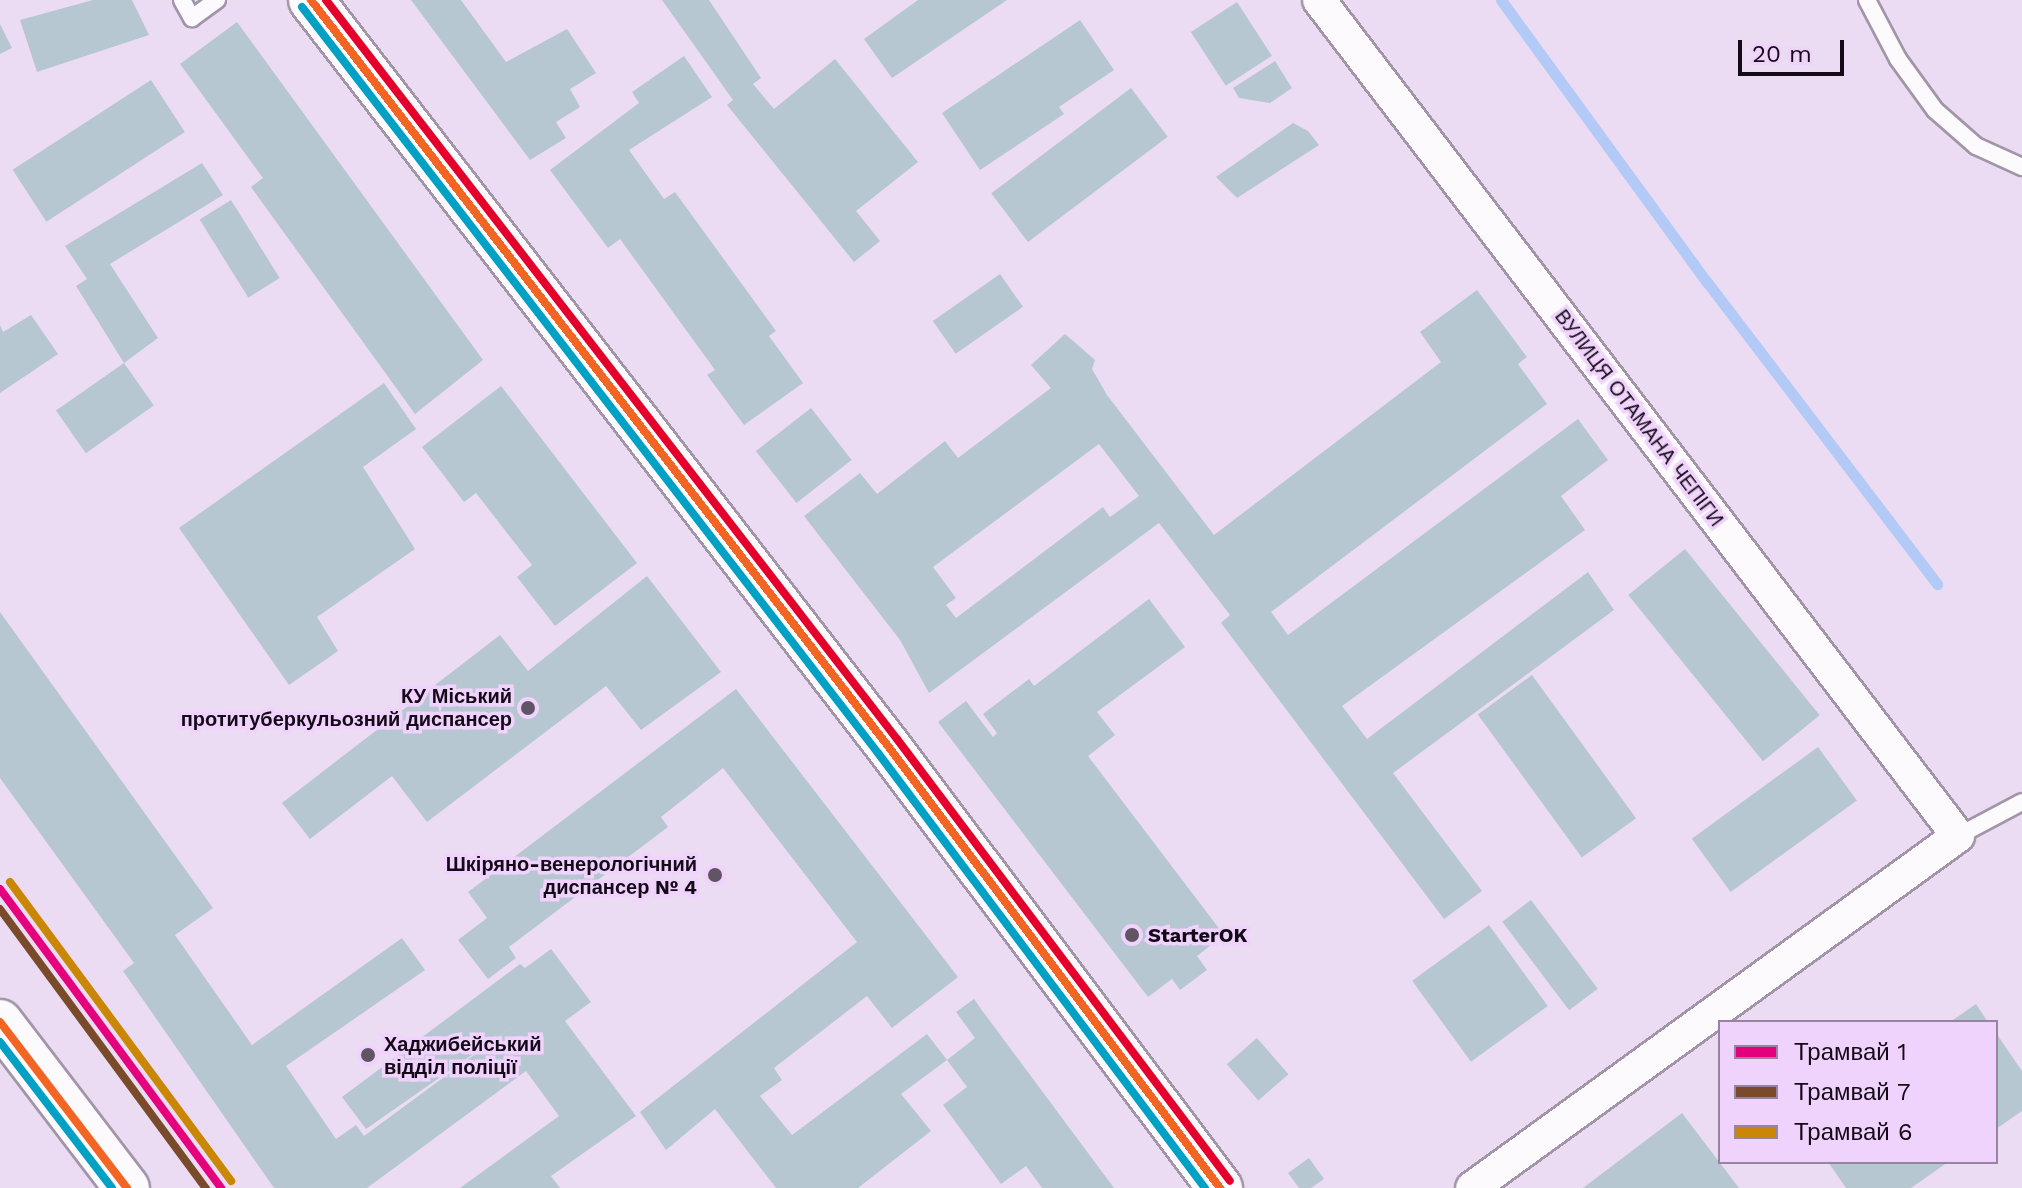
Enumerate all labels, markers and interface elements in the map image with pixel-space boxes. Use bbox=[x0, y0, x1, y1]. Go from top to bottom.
scale bar bbox=[1742, 24, 1848, 74]
text: 20 m bbox=[1752, 40, 1812, 68]
street label: ВУЛИЦЯ ОТАМАНА ЧЕПІГИ bbox=[1550, 305, 1728, 531]
place label: КУ Міський протитуберкульозний диспансер bbox=[181, 684, 512, 731]
marker: КУ Міський протитуберкульозний диспансер bbox=[519, 699, 537, 717]
place label: Шкіряно-венерологічний диспансер № 4 bbox=[446, 852, 697, 899]
marker: Шкіряно-венерологічний диспансер № 4 bbox=[704, 864, 726, 886]
place label: StarterOK bbox=[1148, 923, 1247, 947]
marker: StarterOK bbox=[1123, 926, 1141, 944]
legend bbox=[1718, 1020, 1998, 1164]
place label: Хаджибейський відділ поліції bbox=[384, 1032, 541, 1079]
text: Трамвай 1 bbox=[1794, 1038, 1907, 1066]
marker: Хаджибейський відділ поліції bbox=[359, 1046, 377, 1064]
text: Трамвай 7 bbox=[1794, 1078, 1910, 1106]
text: Трамвай 6 bbox=[1794, 1118, 1913, 1146]

